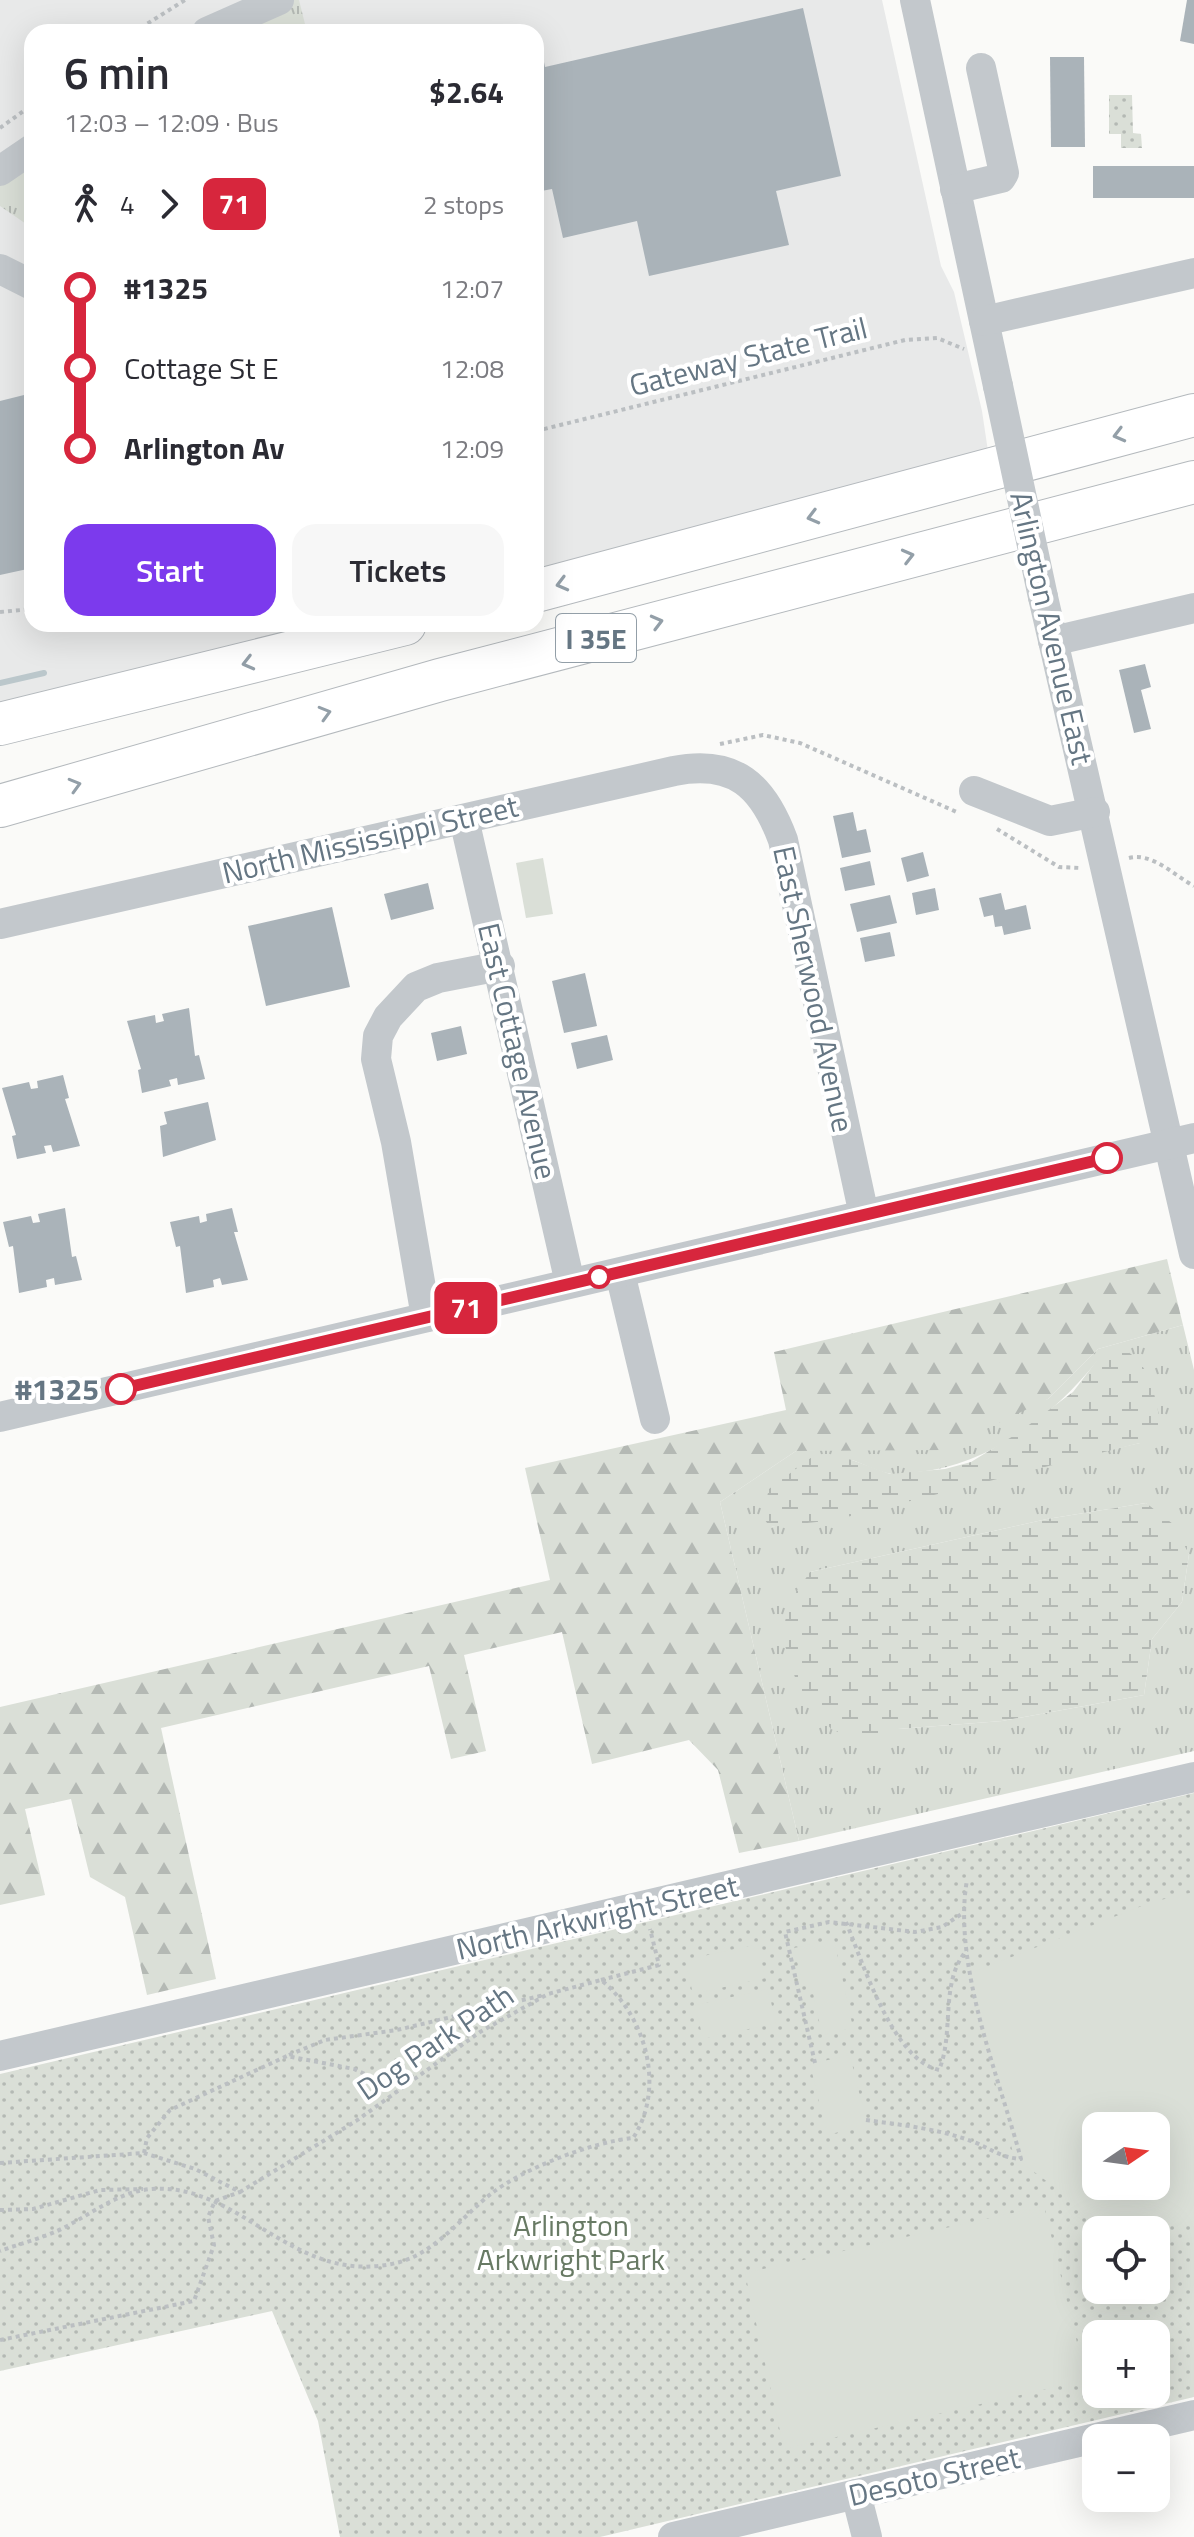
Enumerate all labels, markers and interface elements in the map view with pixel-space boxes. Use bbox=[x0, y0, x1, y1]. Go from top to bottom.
text: 6 min bbox=[64, 39, 170, 106]
text: $2.64 bbox=[429, 69, 504, 115]
text: 12:03 – 12:09 · Bus bbox=[64, 103, 279, 142]
icon: walk bbox=[64, 182, 108, 226]
icon: forward bbox=[147, 182, 191, 226]
text: 71 bbox=[219, 182, 250, 225]
text: 4 bbox=[120, 185, 135, 224]
text: 2 stops bbox=[423, 185, 504, 224]
text: #1325 bbox=[124, 265, 208, 311]
text: 12:07 bbox=[440, 269, 504, 308]
street label: Gateway State Trail bbox=[624, 304, 872, 408]
text: Cottage St E bbox=[124, 345, 279, 391]
text: 12:08 bbox=[440, 349, 504, 388]
text: Arlington Av bbox=[124, 425, 284, 471]
one-way arrow bbox=[1112, 426, 1126, 443]
text: 12:09 bbox=[440, 429, 504, 468]
street label: Arlington Avenue East bbox=[998, 487, 1106, 770]
one-way arrow bbox=[807, 508, 821, 525]
button: Start bbox=[64, 524, 276, 616]
button: Tickets bbox=[292, 524, 504, 616]
one-way arrow bbox=[901, 548, 915, 565]
one-way arrow bbox=[556, 574, 570, 591]
road number: I 35E bbox=[556, 614, 636, 662]
one-way arrow bbox=[649, 615, 663, 632]
one-way arrow bbox=[241, 654, 255, 671]
one-way arrow bbox=[317, 706, 331, 722]
one-way arrow bbox=[68, 777, 81, 794]
street label: North Mississippi Street bbox=[217, 782, 523, 895]
street label: East Sherwood Avenue bbox=[761, 842, 867, 1136]
street label: East Cottage Avenue bbox=[466, 918, 570, 1184]
unlabelled marker bbox=[1092, 1143, 1122, 1173]
unlabelled marker bbox=[588, 1266, 610, 1288]
line badge: 71 bbox=[430, 1282, 502, 1334]
text: 71 bbox=[450, 1286, 482, 1329]
place label: #1325 bbox=[15, 1366, 99, 1412]
marker: #1325 bbox=[106, 1374, 136, 1404]
street label: North Arkwright Street bbox=[452, 1862, 743, 1972]
street label: Dog Park Path bbox=[347, 1972, 523, 2112]
north arrow bbox=[1082, 2112, 1170, 2200]
map controls bbox=[1082, 2112, 1170, 2512]
park label: Arlington Arkwright Park bbox=[477, 2202, 665, 2282]
button: locate bbox=[1082, 2216, 1170, 2304]
button: + bbox=[1082, 2320, 1170, 2408]
button: − bbox=[1082, 2424, 1170, 2512]
street label: Desoto Street bbox=[844, 2434, 1025, 2518]

